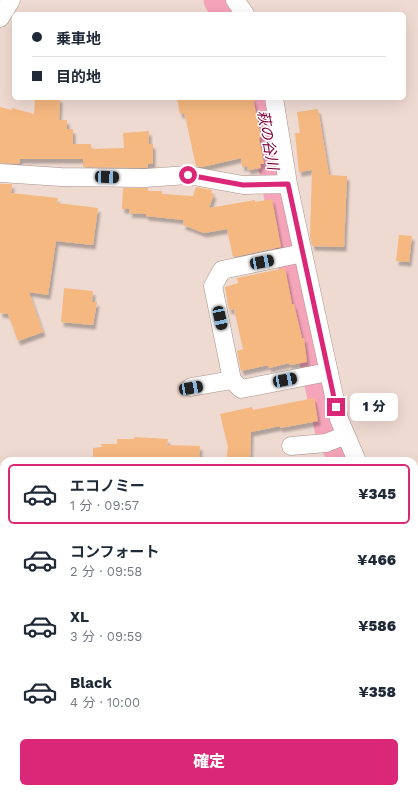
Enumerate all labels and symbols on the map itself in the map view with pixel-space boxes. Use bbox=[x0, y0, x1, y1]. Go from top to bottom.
water label: 萩の谷川 bbox=[254, 109, 282, 173]
route start bbox=[179, 166, 197, 184]
car bbox=[95, 171, 119, 183]
car bbox=[249, 254, 275, 270]
car bbox=[212, 305, 228, 331]
car bbox=[272, 372, 298, 388]
car bbox=[178, 380, 204, 396]
callout: 1 分 bbox=[350, 393, 398, 421]
route end bbox=[327, 398, 345, 416]

